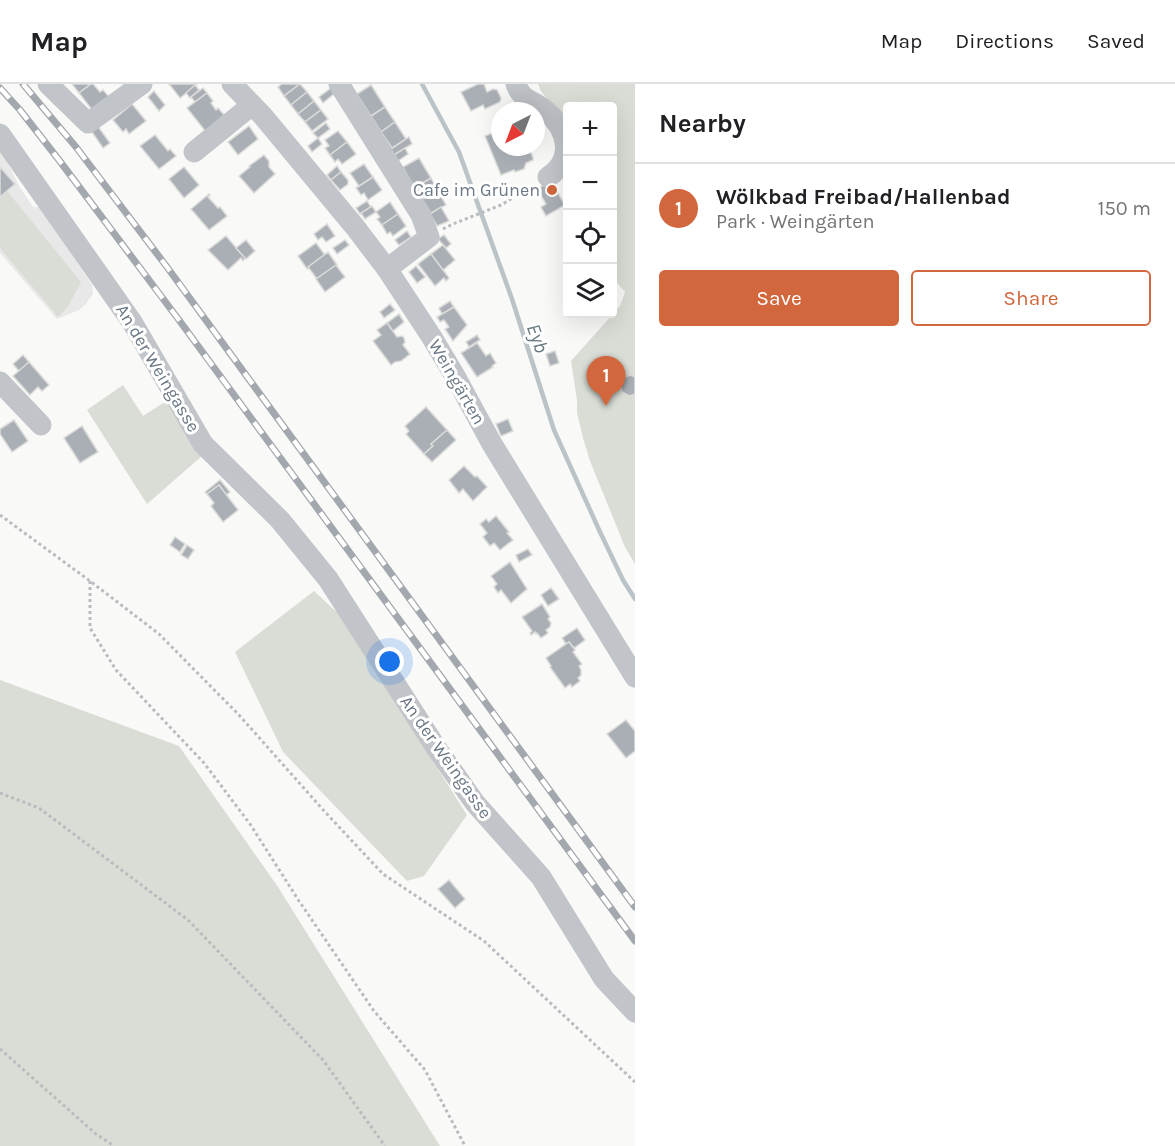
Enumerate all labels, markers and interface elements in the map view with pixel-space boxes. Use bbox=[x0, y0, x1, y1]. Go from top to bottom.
text: Map bbox=[30, 25, 88, 58]
text: Map bbox=[881, 29, 922, 53]
text: Directions bbox=[955, 29, 1054, 53]
text: Saved bbox=[1087, 29, 1145, 53]
north arrow bbox=[491, 102, 545, 156]
map controls bbox=[563, 102, 617, 318]
button: + bbox=[563, 102, 617, 156]
text: Nearby bbox=[659, 108, 746, 139]
button: − bbox=[563, 156, 617, 210]
place label: Cafe im Grünen bbox=[413, 179, 540, 201]
marker: Cafe im Grünen bbox=[545, 183, 559, 197]
text: Wölkbad Freibad/Hallenbad bbox=[716, 184, 1010, 210]
text: 1 bbox=[675, 197, 682, 220]
text: 150 m bbox=[1098, 197, 1151, 220]
button: locate bbox=[563, 210, 617, 264]
text: Park · Weingärten bbox=[716, 210, 875, 233]
button: layers bbox=[563, 264, 617, 318]
button: Save bbox=[659, 270, 899, 326]
button: Share bbox=[911, 270, 1151, 326]
street label: An der Weingasse bbox=[111, 300, 205, 436]
water label: Eyb bbox=[522, 321, 553, 356]
street label: Weingärten bbox=[424, 336, 490, 428]
pin: 1 bbox=[586, 356, 626, 406]
your location bbox=[375, 647, 404, 676]
street label: An der Weingasse bbox=[395, 691, 497, 823]

